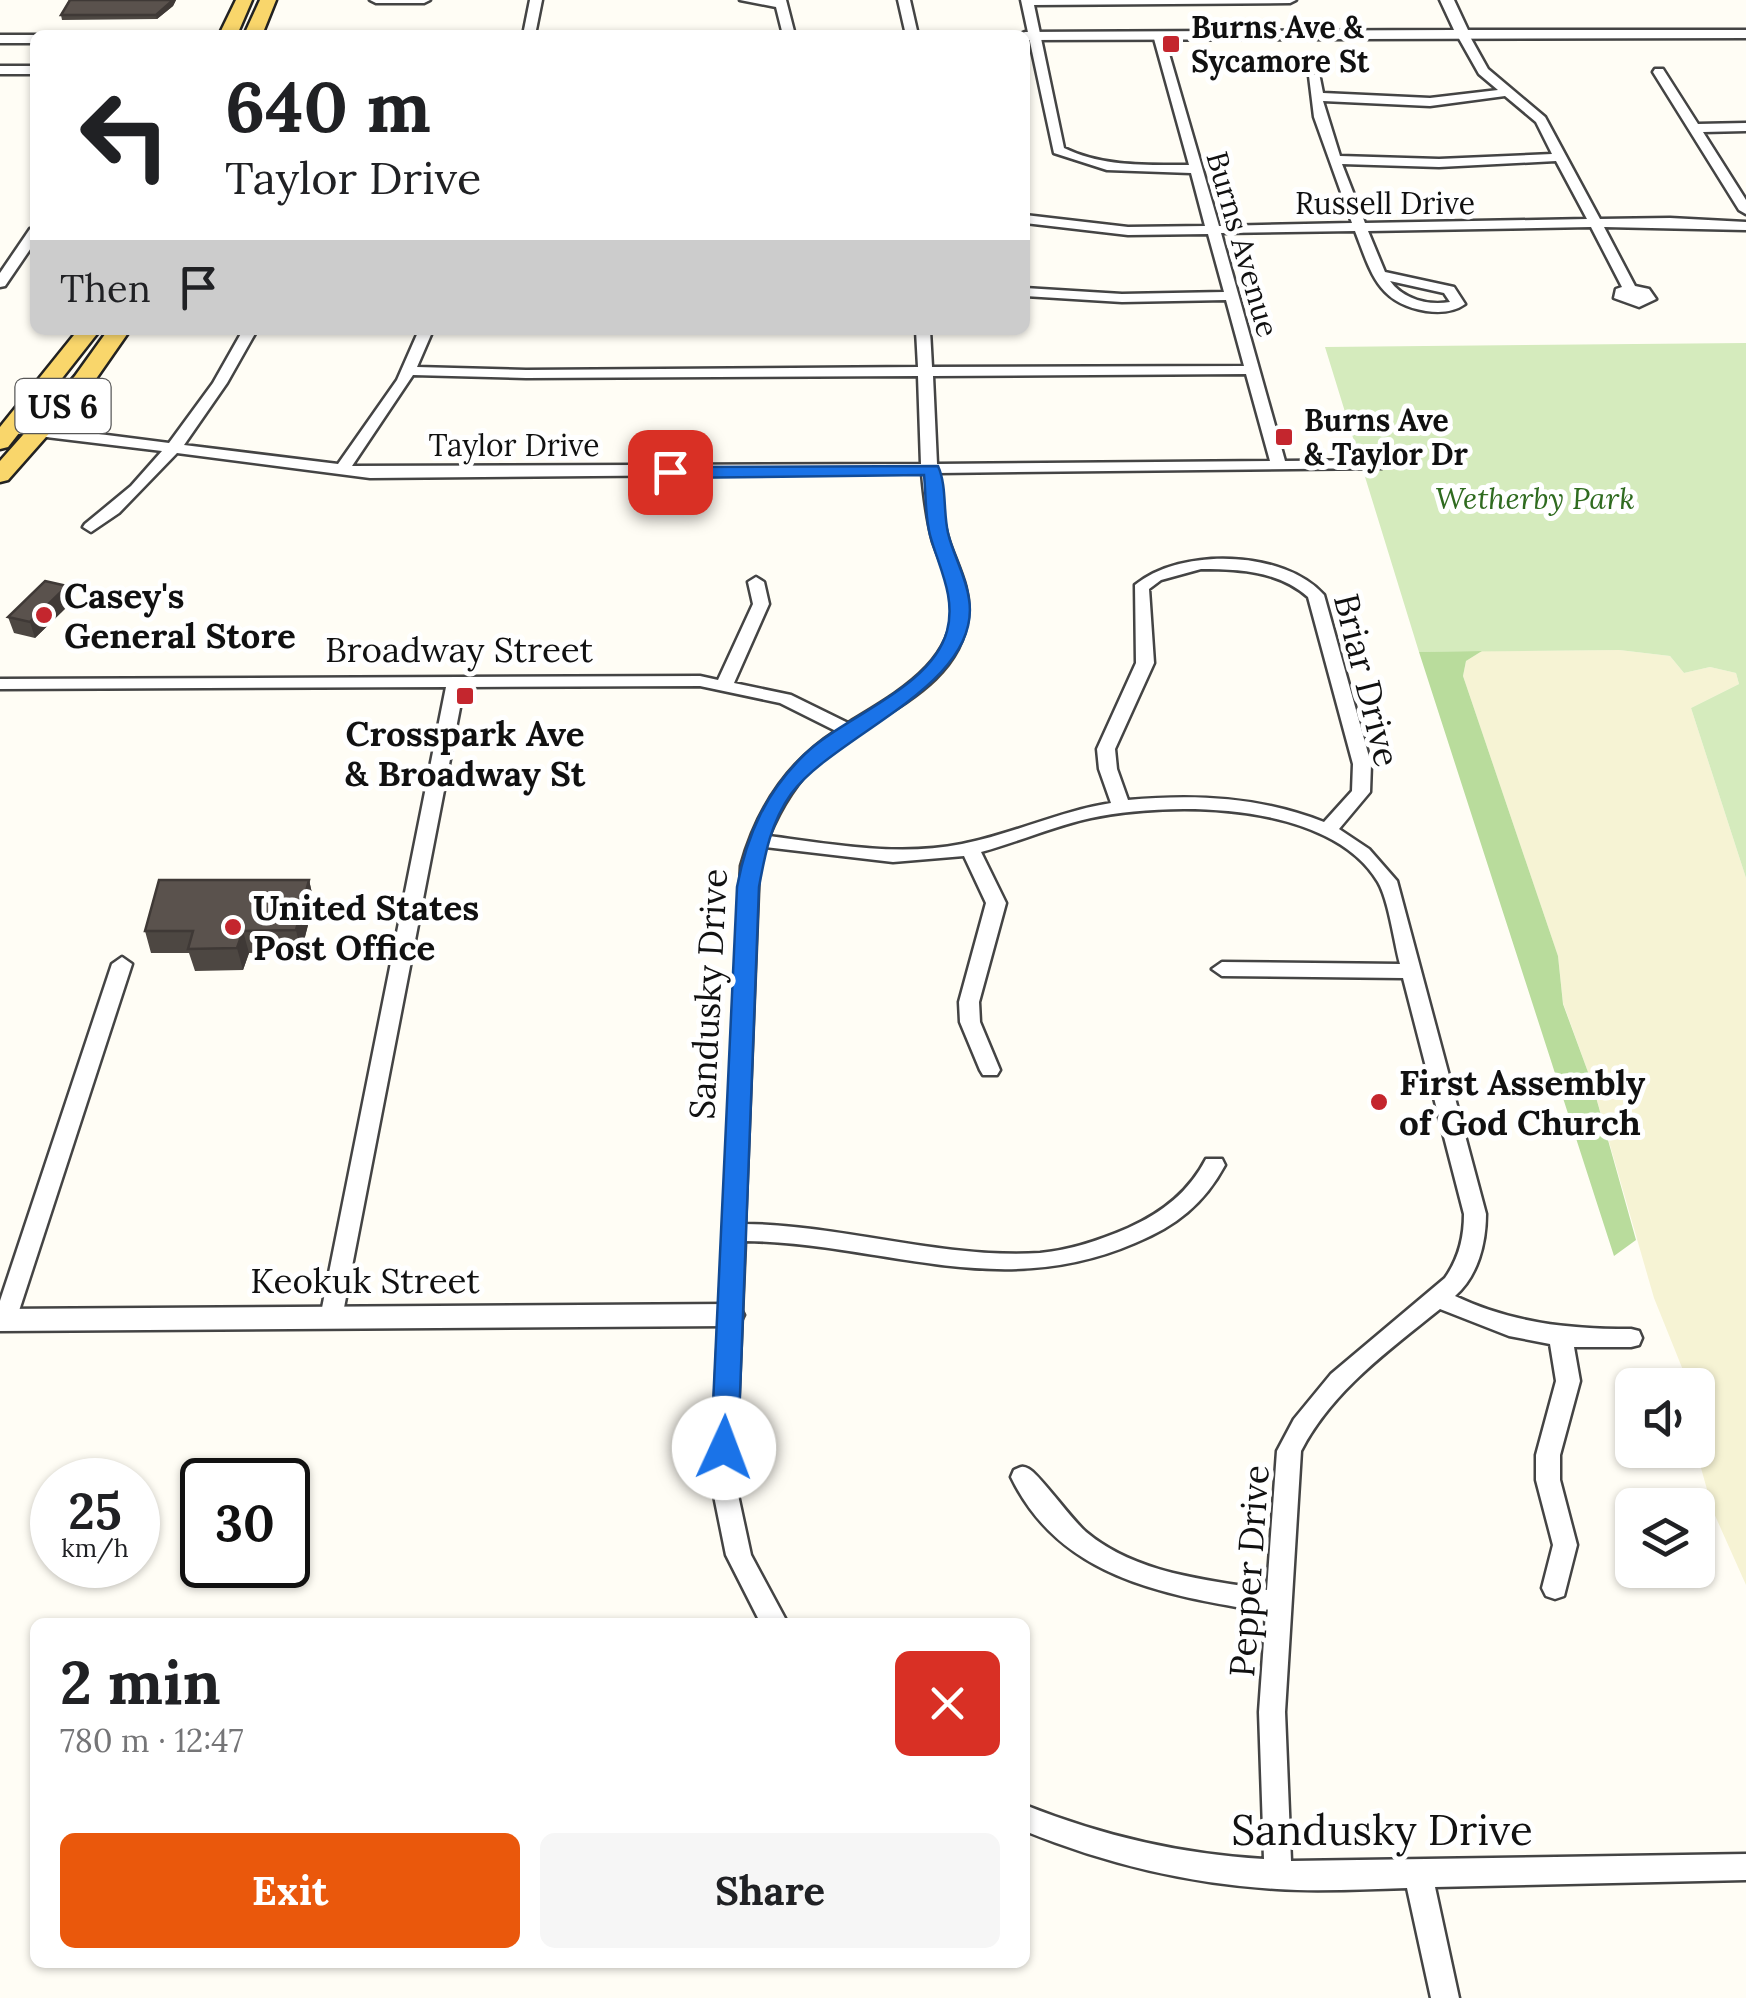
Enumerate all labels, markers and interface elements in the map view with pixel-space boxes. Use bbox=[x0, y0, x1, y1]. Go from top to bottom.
place label: Burns Ave & Sycamore St bbox=[1191, 8, 1370, 81]
marker: Burns Ave & Sycamore St bbox=[1160, 33, 1182, 55]
text: 640 m bbox=[225, 62, 431, 151]
icon: left bbox=[60, 70, 190, 200]
street label: Burns Avenue bbox=[1198, 147, 1288, 341]
text: Taylor Drive bbox=[225, 149, 481, 206]
street label: Russell Drive bbox=[1295, 184, 1475, 222]
icon: arrive bbox=[171, 260, 226, 315]
text: Then bbox=[60, 264, 151, 312]
road number: US 6 bbox=[15, 379, 110, 433]
place label: Burns Ave & Taylor Dr bbox=[1304, 401, 1468, 474]
street label: Taylor Drive bbox=[429, 426, 599, 465]
marker: Burns Ave & Taylor Dr bbox=[1273, 426, 1295, 448]
pin bbox=[628, 430, 713, 515]
icon: arrive bbox=[643, 445, 698, 500]
park label: Wetherby Park bbox=[1435, 479, 1635, 517]
place label: Casey's General Store bbox=[64, 573, 296, 658]
street label: Briar Drive bbox=[1324, 589, 1410, 771]
marker: Casey's General Store bbox=[33, 604, 55, 626]
street label: Broadway Street bbox=[325, 627, 593, 672]
marker: Crosspark Ave & Broadway St bbox=[454, 685, 476, 707]
place label: Crosspark Ave & Broadway St bbox=[345, 711, 586, 796]
street label: Sandusky Drive bbox=[679, 867, 737, 1121]
place label: United States Post Office bbox=[253, 885, 479, 970]
marker: United States Post Office bbox=[222, 916, 244, 938]
place label: First Assembly of God Church bbox=[1399, 1060, 1646, 1145]
marker: First Assembly of God Church bbox=[1368, 1091, 1390, 1113]
street label: Keokuk Street bbox=[250, 1258, 480, 1303]
map controls bbox=[1615, 1368, 1715, 1588]
button: sound bbox=[1615, 1368, 1715, 1468]
position arrow bbox=[672, 1396, 776, 1500]
speed limit sign: 30 bbox=[180, 1458, 310, 1588]
street label: Pepper Drive bbox=[1219, 1463, 1279, 1679]
text: 25 bbox=[68, 1479, 122, 1543]
button: layers bbox=[1615, 1488, 1715, 1588]
text: km/h bbox=[61, 1532, 129, 1564]
text: 2 min bbox=[60, 1644, 221, 1720]
button: close bbox=[895, 1651, 1000, 1756]
text: 780 m · 12:47 bbox=[60, 1720, 243, 1761]
street label: Sandusky Drive bbox=[1231, 1803, 1533, 1857]
button: Exit bbox=[60, 1833, 520, 1948]
button: Share bbox=[540, 1833, 1000, 1948]

